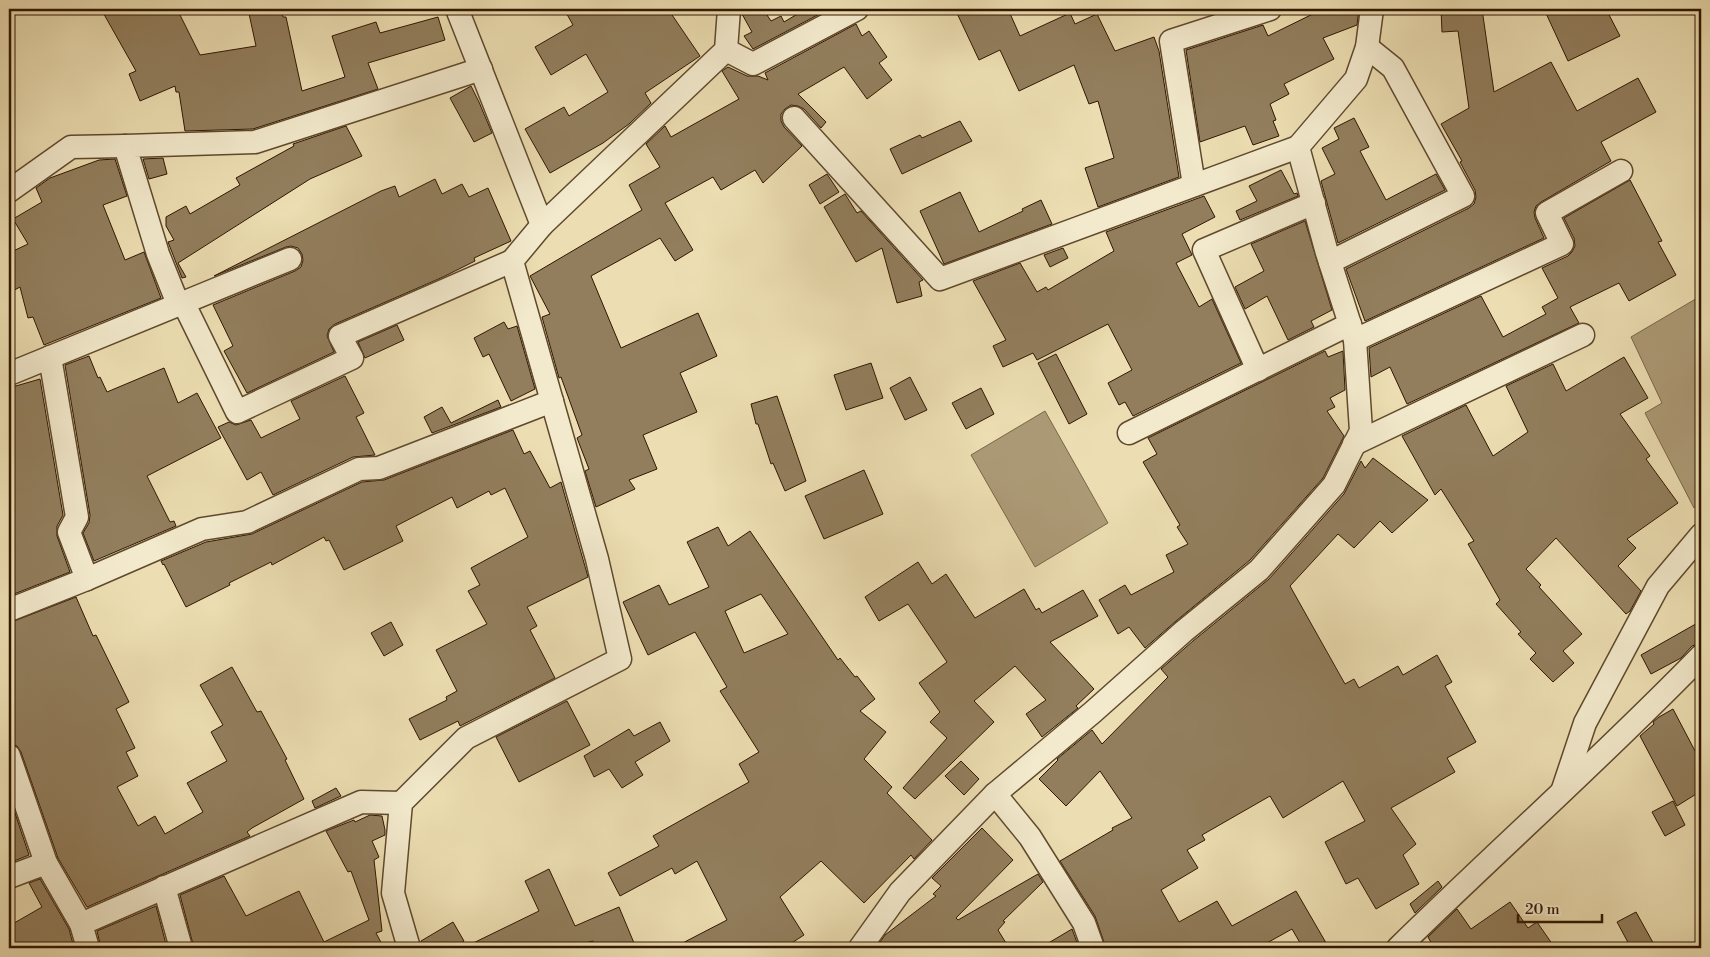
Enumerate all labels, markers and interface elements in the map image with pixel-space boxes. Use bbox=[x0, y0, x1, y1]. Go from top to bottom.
scale bar bbox=[1518, 892, 1601, 924]
text: 20 m bbox=[1525, 900, 1560, 919]

